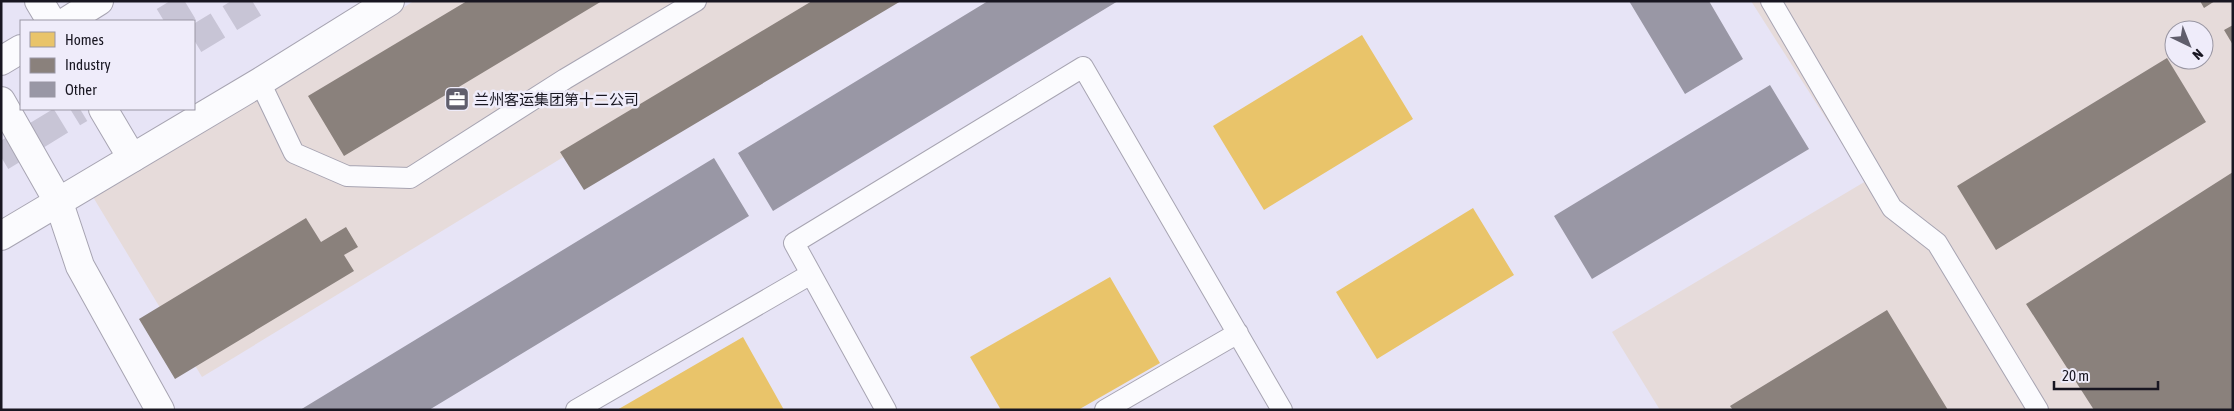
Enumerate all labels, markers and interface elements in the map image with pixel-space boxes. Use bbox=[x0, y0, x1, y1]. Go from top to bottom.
legend bbox=[20, 20, 195, 110]
north arrow bbox=[2164, 20, 2214, 70]
text: Homes bbox=[65, 31, 104, 48]
text: N bbox=[2189, 46, 2206, 63]
text: Industry bbox=[65, 56, 111, 73]
text: Other bbox=[65, 81, 97, 98]
office icon: 兰州客运集团第十二公司 bbox=[444, 86, 470, 112]
place label: 兰州客运集团第十二公司 bbox=[474, 91, 639, 108]
scale bar bbox=[2054, 358, 2158, 390]
text: 20 m bbox=[2062, 367, 2089, 384]

